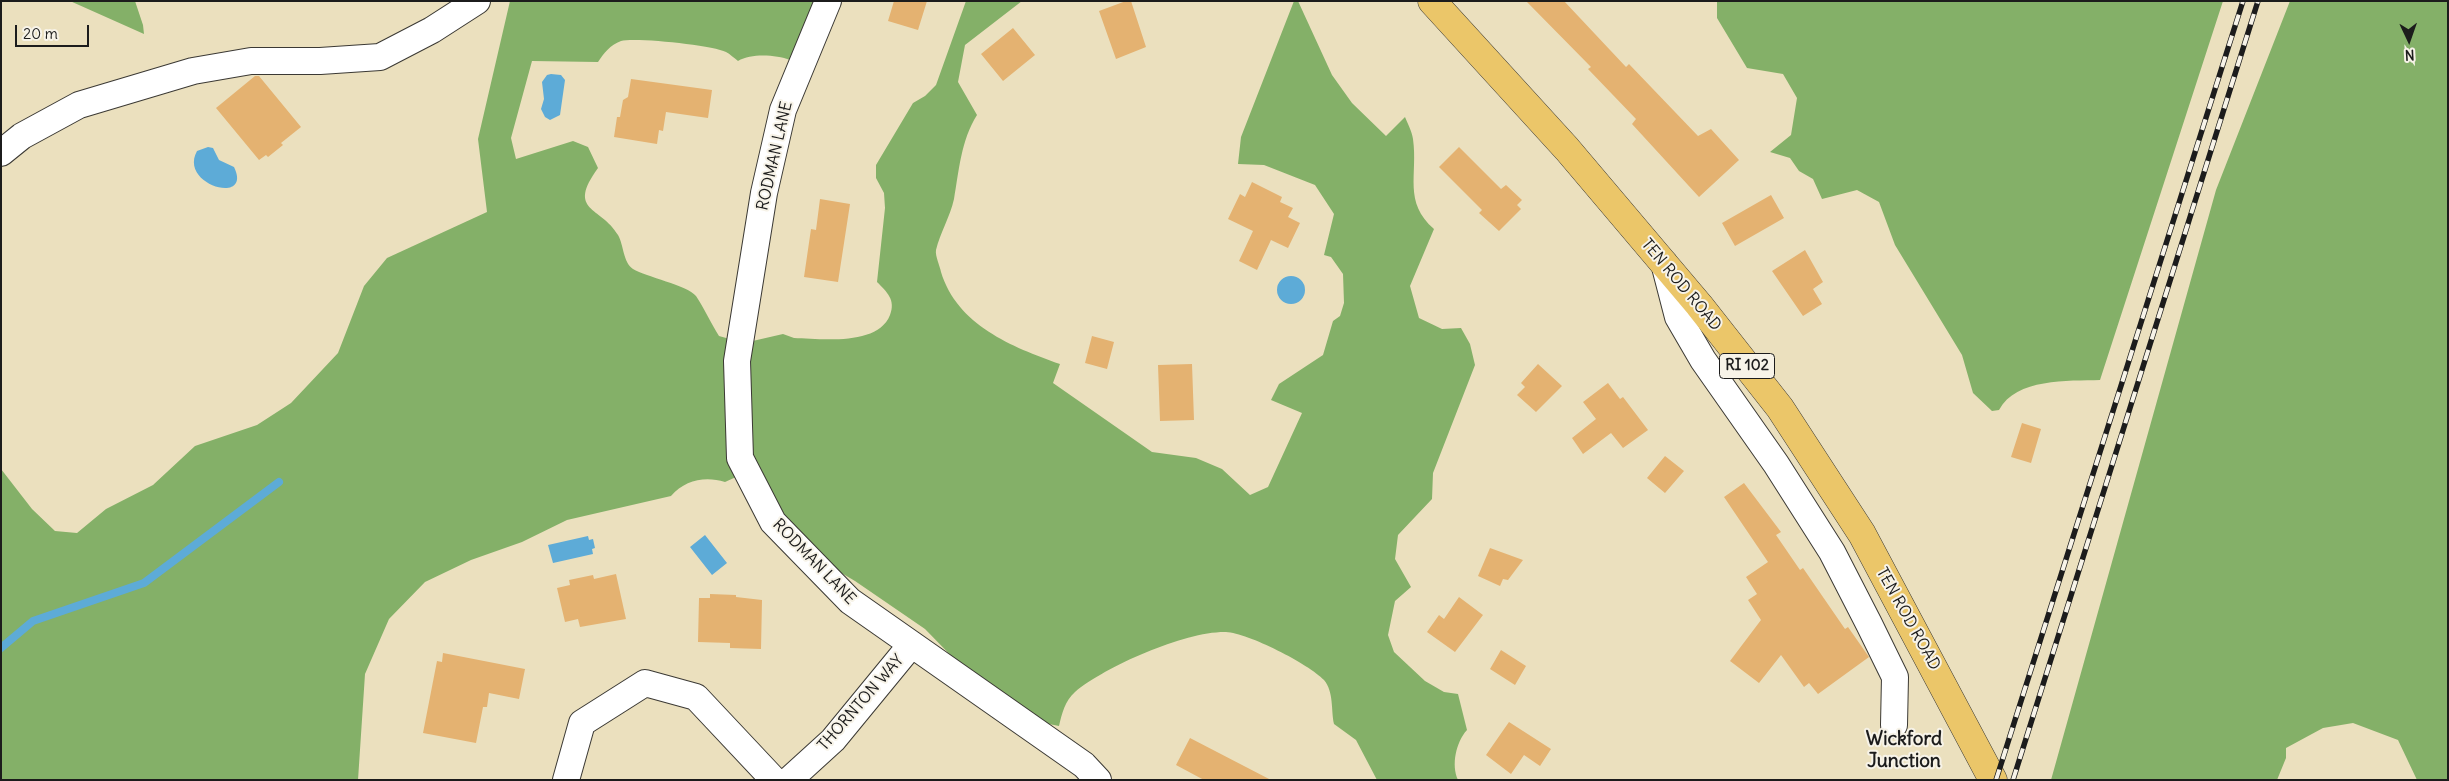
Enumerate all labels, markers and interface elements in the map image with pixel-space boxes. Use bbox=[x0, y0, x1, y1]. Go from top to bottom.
scale bar bbox=[18, 15, 91, 47]
north arrow bbox=[2384, 15, 2434, 65]
text: 20 m bbox=[23, 24, 58, 43]
text: N bbox=[2404, 46, 2415, 64]
street label: RODMAN LANE bbox=[753, 100, 797, 212]
street label: TEN ROD ROAD bbox=[1637, 235, 1725, 335]
road number: RI 102 bbox=[1720, 354, 1774, 378]
street label: RODMAN LANE bbox=[768, 515, 860, 609]
street label: TEN ROD ROAD bbox=[1872, 564, 1944, 674]
street label: THORNTON WAY bbox=[814, 651, 908, 755]
district label: Wickford Junction bbox=[1866, 729, 1942, 773]

